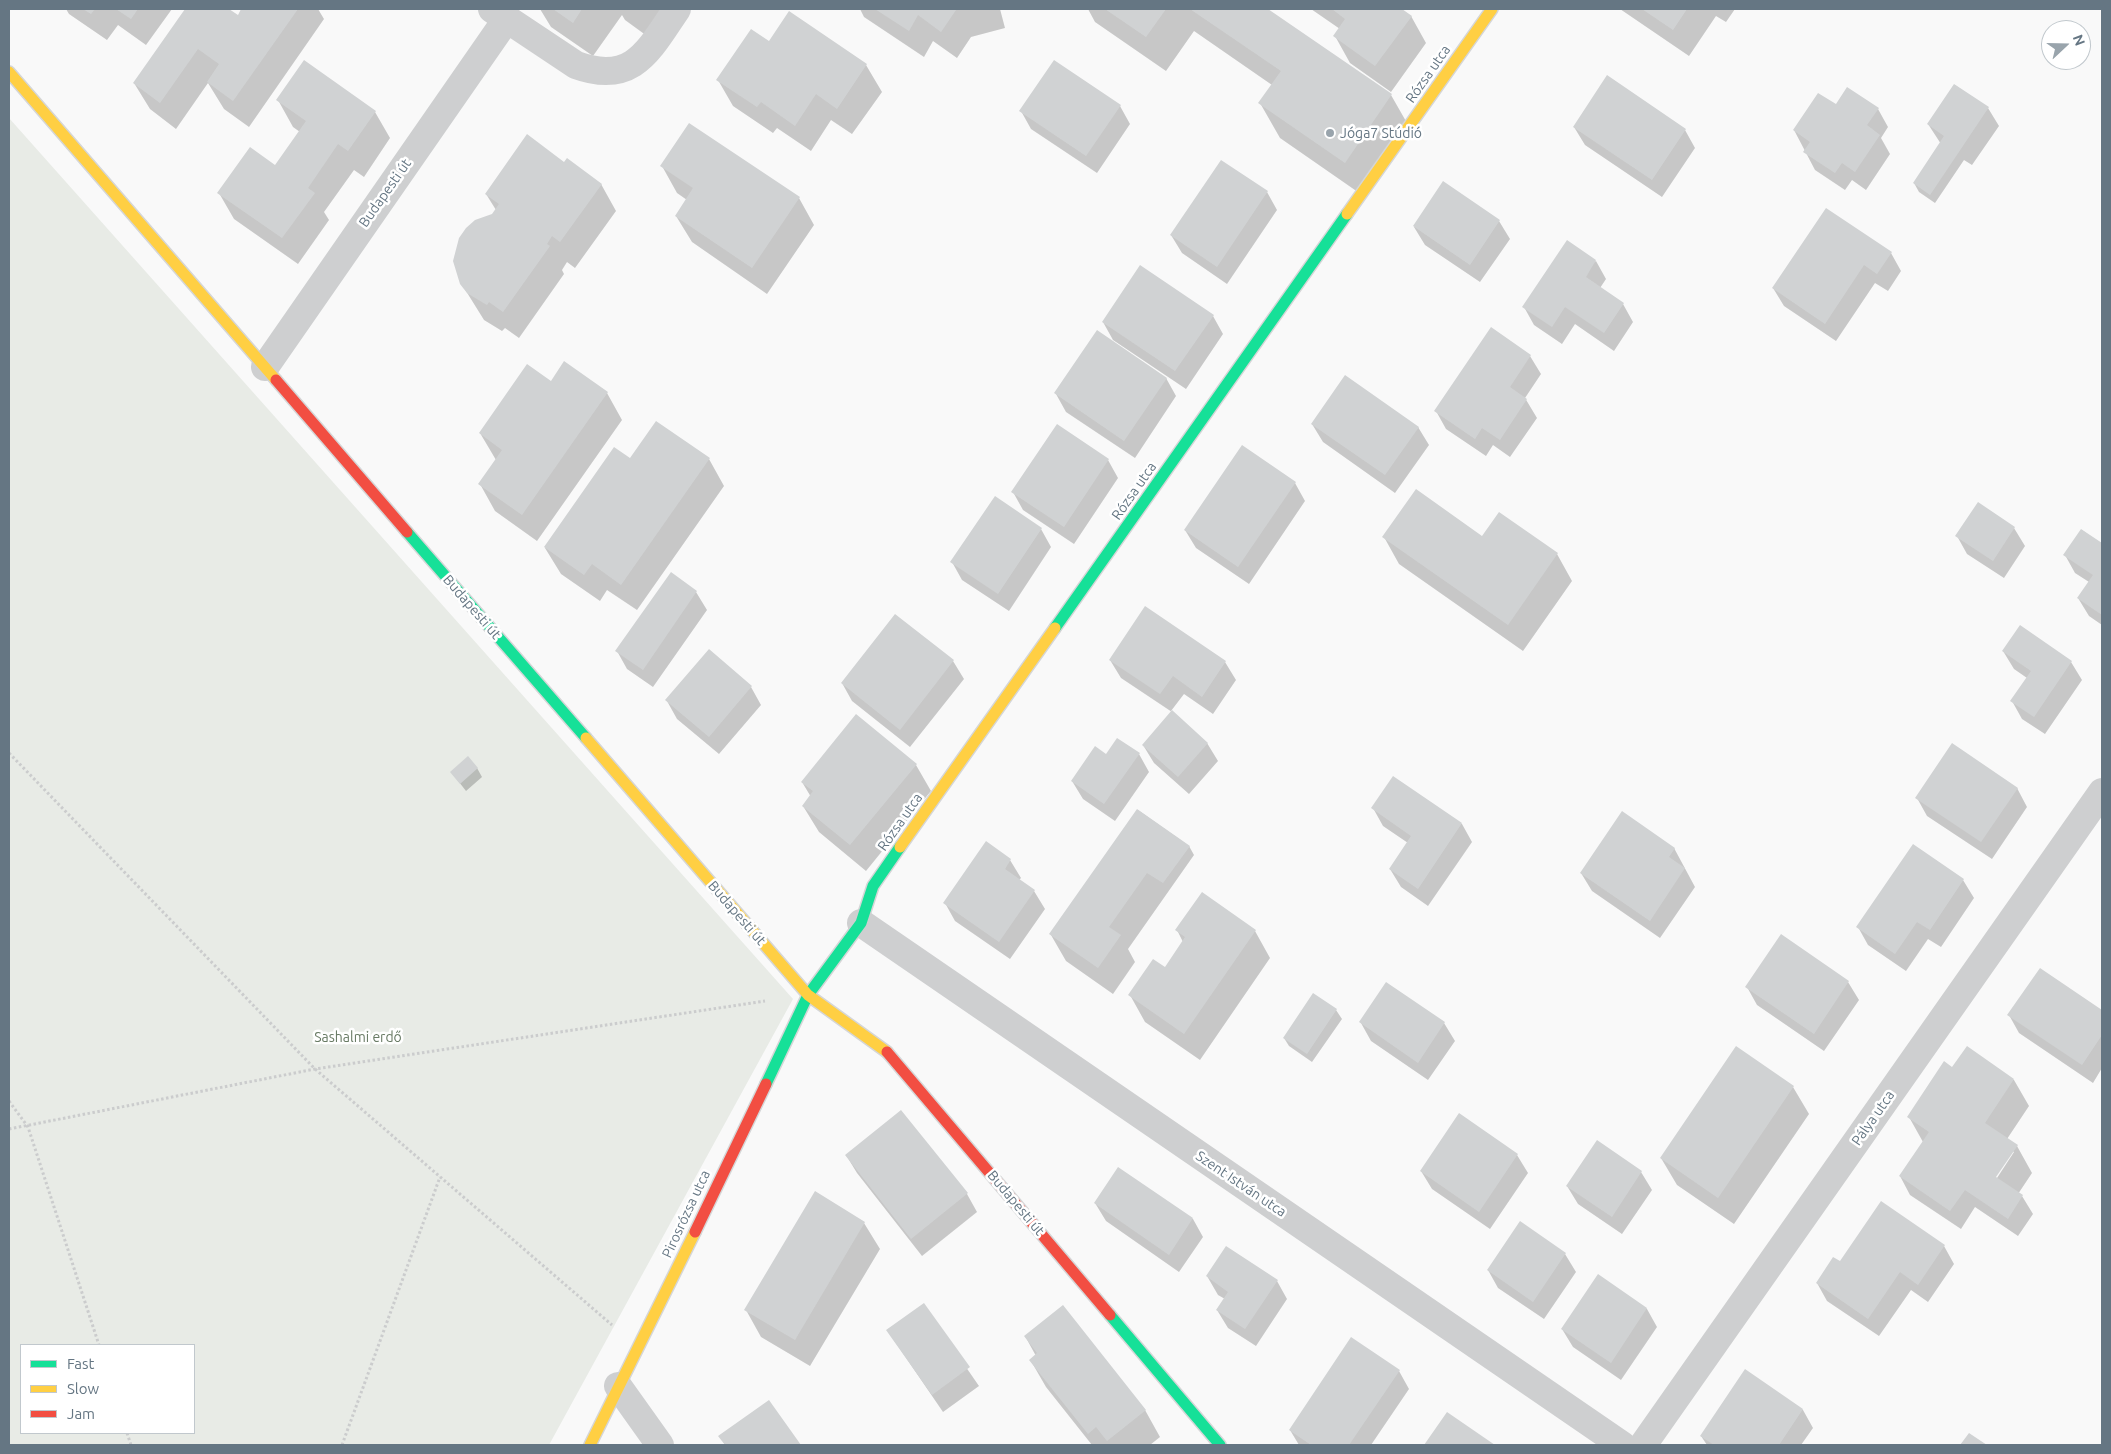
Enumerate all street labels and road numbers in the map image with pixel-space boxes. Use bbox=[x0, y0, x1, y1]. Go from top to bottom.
street label: Rózsa utca bbox=[1402, 42, 1454, 106]
street label: Budapesti út bbox=[355, 155, 415, 231]
street label: Rózsa utca bbox=[1108, 459, 1160, 523]
street label: Budapesti út bbox=[439, 571, 505, 643]
street label: Rózsa utca bbox=[874, 790, 926, 854]
street label: Budapesti út bbox=[704, 877, 770, 949]
street label: Pálya utca bbox=[1848, 1087, 1898, 1149]
street label: Szent István utca bbox=[1193, 1148, 1289, 1220]
street label: Budapesti út bbox=[984, 1167, 1048, 1239]
street label: Pirosrózsa utca bbox=[658, 1168, 714, 1260]

